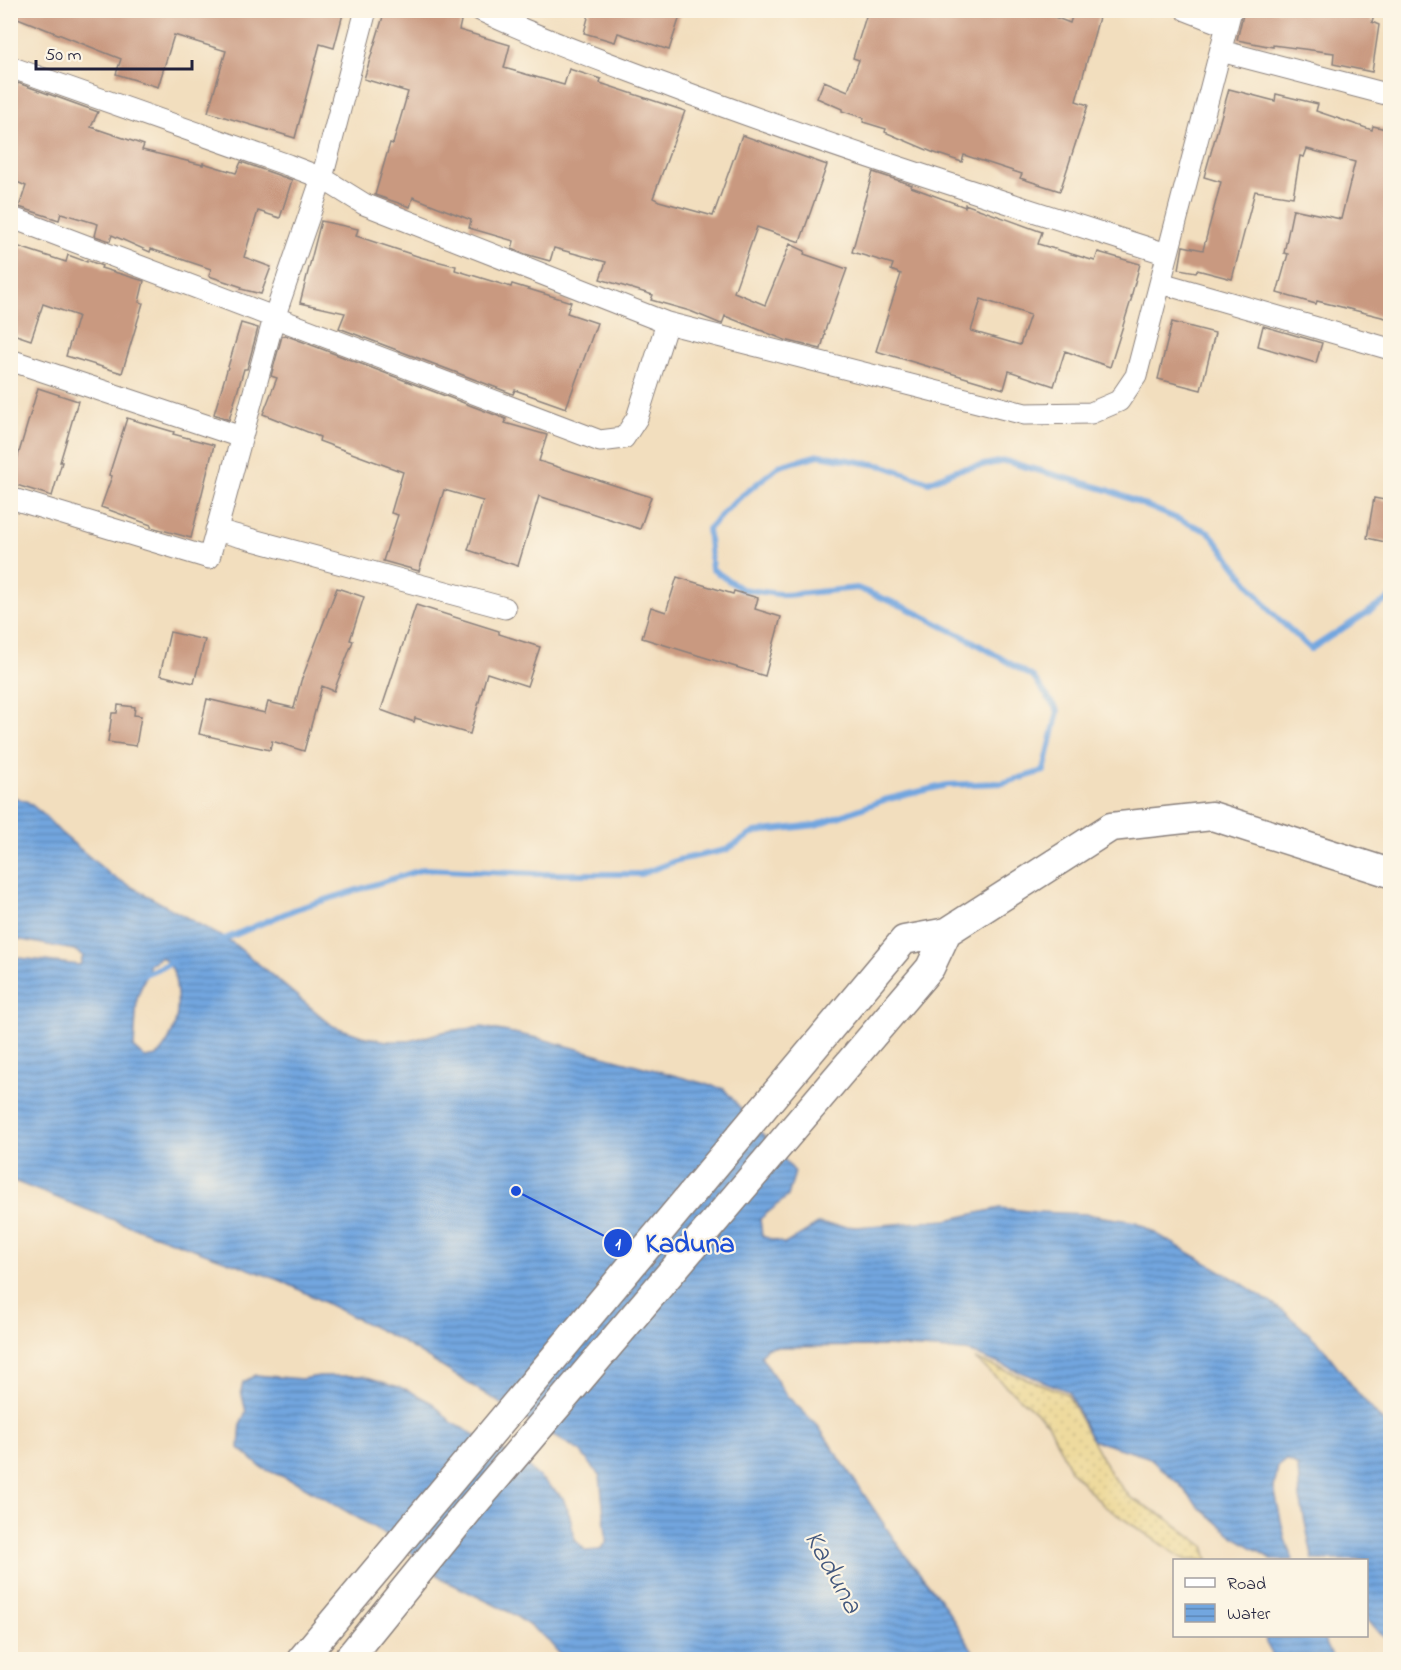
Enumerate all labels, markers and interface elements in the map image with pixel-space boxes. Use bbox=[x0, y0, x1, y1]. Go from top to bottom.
scale bar bbox=[36, 33, 192, 71]
text: 50 m bbox=[45, 43, 82, 69]
callout: Kaduna bbox=[603, 1220, 746, 1266]
text: Kaduna bbox=[645, 1225, 735, 1266]
text: 1 bbox=[615, 1232, 621, 1258]
water label: Kaduna bbox=[792, 1524, 872, 1622]
legend bbox=[1173, 1559, 1368, 1637]
text: Road bbox=[1227, 1572, 1266, 1598]
text: Water bbox=[1227, 1602, 1271, 1628]

